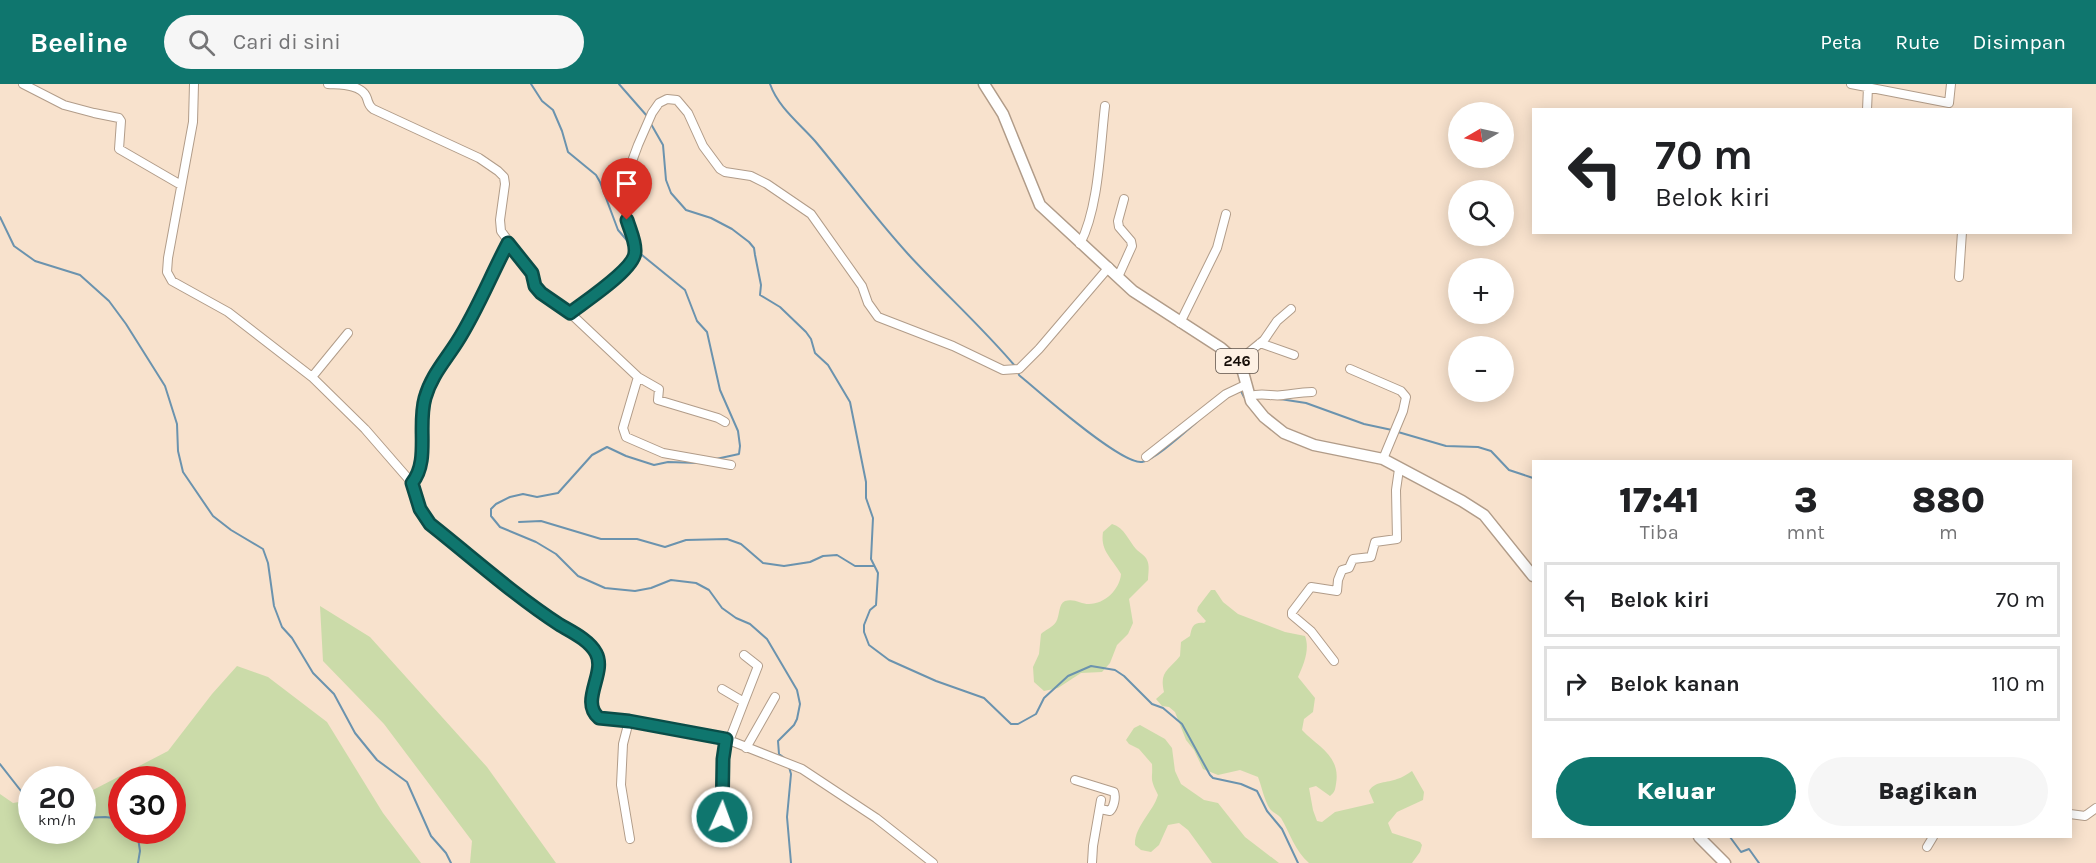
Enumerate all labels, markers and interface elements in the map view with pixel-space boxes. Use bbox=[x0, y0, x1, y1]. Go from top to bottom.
search box bbox=[164, 15, 584, 69]
text: Beeline bbox=[30, 26, 128, 59]
icon: search bbox=[185, 26, 218, 59]
text: Cari di sini bbox=[233, 29, 341, 55]
text: Peta bbox=[1820, 30, 1862, 54]
text: Rute bbox=[1895, 30, 1939, 54]
text: Disimpan bbox=[1972, 30, 2066, 54]
north arrow bbox=[1448, 102, 1514, 168]
map controls bbox=[1448, 102, 1514, 402]
text: 70 m bbox=[1655, 130, 1753, 180]
icon: left bbox=[1556, 132, 1634, 210]
pin bbox=[601, 158, 652, 220]
icon: arrive bbox=[610, 167, 643, 200]
button: search bbox=[1448, 180, 1514, 246]
text: Belok kiri bbox=[1655, 181, 1771, 213]
button: + bbox=[1448, 258, 1514, 324]
button: − bbox=[1448, 336, 1514, 402]
road number: 246 bbox=[1216, 349, 1258, 373]
text: 17:41 bbox=[1619, 479, 1700, 521]
text: 3 bbox=[1794, 479, 1817, 521]
text: 880 bbox=[1912, 479, 1985, 521]
text: Tiba bbox=[1640, 521, 1679, 544]
text: mnt bbox=[1787, 521, 1825, 544]
text: m bbox=[1939, 521, 1958, 544]
icon: left bbox=[1559, 583, 1592, 616]
text: Belok kiri bbox=[1610, 587, 1710, 613]
text: 70 m bbox=[1996, 587, 2045, 613]
icon: right bbox=[1559, 667, 1592, 700]
text: Belok kanan bbox=[1610, 671, 1740, 697]
text: 110 m bbox=[1992, 671, 2045, 697]
button: Keluar bbox=[1556, 757, 1796, 826]
button: Bagikan bbox=[1808, 757, 2048, 826]
speed limit sign: 30 bbox=[108, 766, 186, 844]
text: 20 bbox=[38, 780, 76, 816]
position arrow bbox=[690, 785, 754, 849]
text: km/h bbox=[38, 811, 76, 829]

